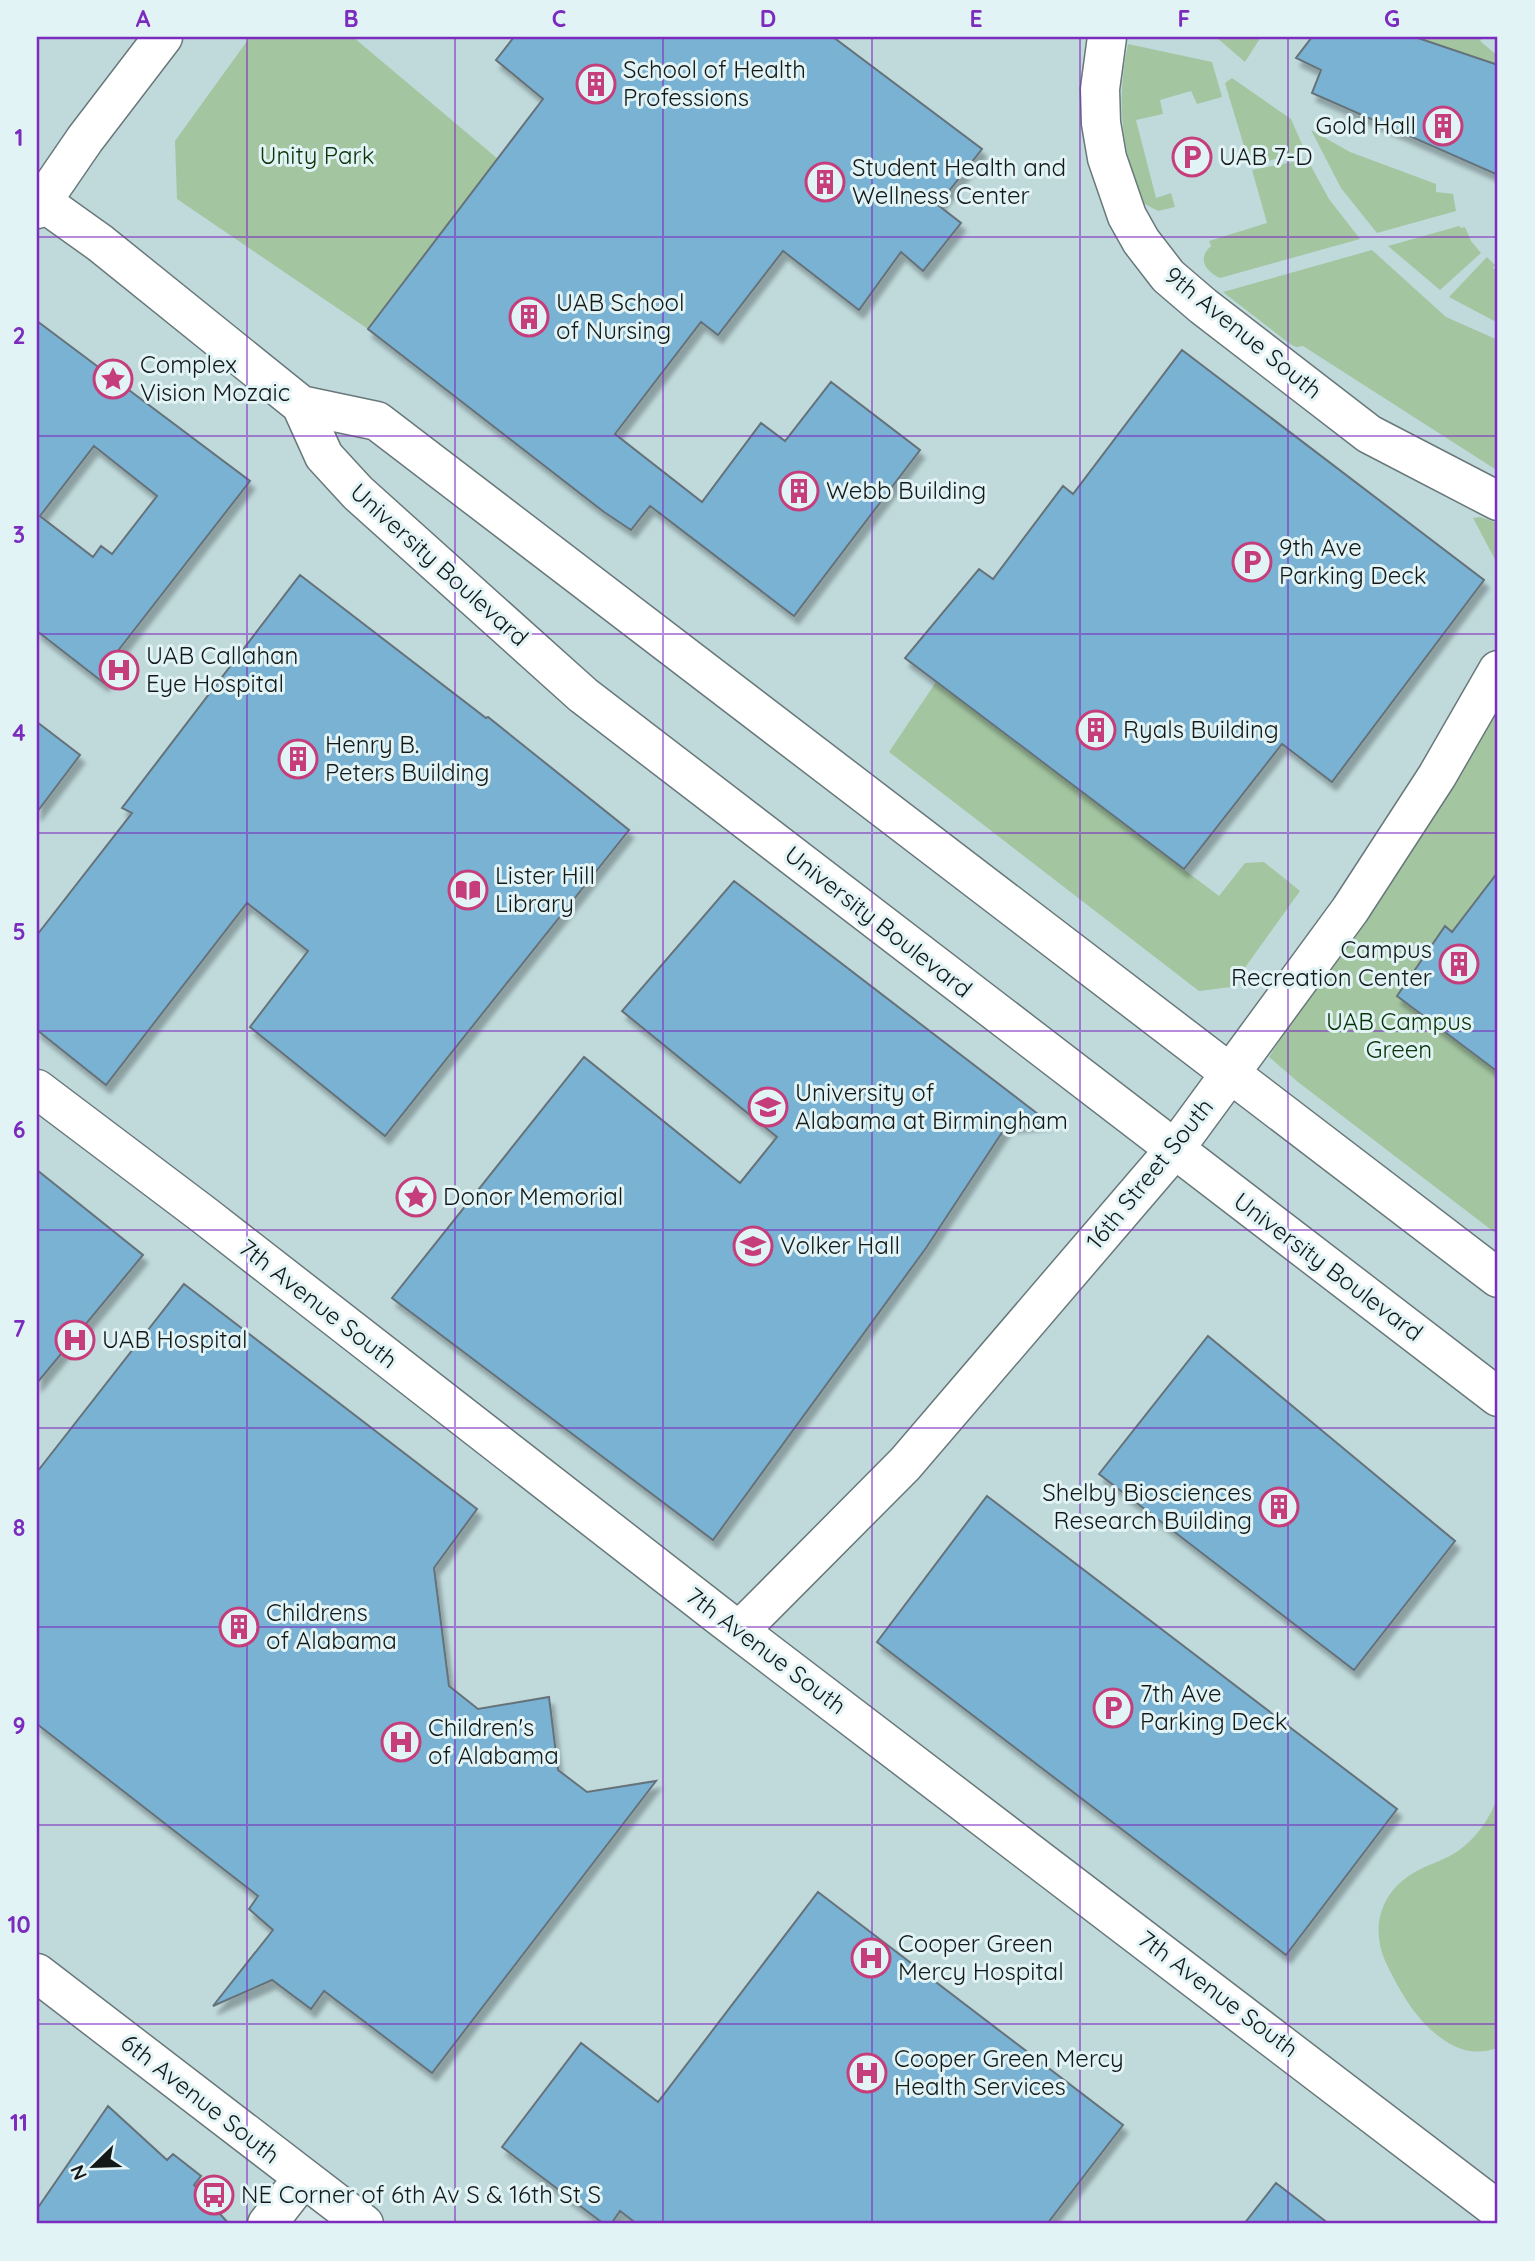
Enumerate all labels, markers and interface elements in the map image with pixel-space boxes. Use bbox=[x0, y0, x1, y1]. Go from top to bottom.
text: A bbox=[136, 4, 151, 33]
text: B bbox=[343, 4, 359, 33]
text: C bbox=[552, 4, 566, 33]
text: D bbox=[760, 4, 776, 33]
text: E bbox=[969, 4, 983, 33]
text: F bbox=[1178, 4, 1190, 33]
text: G bbox=[1384, 4, 1400, 33]
place label: School of Health Professions bbox=[623, 54, 806, 112]
building icon: School of Health Professions bbox=[575, 63, 617, 105]
building icon: Gold Hall bbox=[1422, 105, 1464, 147]
place label: Gold Hall bbox=[1316, 110, 1416, 140]
text: 1 bbox=[15, 123, 23, 152]
parking icon: UAB 7-D bbox=[1171, 136, 1213, 178]
park label: Unity Park bbox=[259, 140, 375, 170]
place label: UAB 7-D bbox=[1219, 141, 1313, 171]
place label: Student Health and Wellness Center bbox=[852, 152, 1066, 210]
building icon: Student Health and Wellness Center bbox=[804, 161, 846, 203]
street label: 9th Avenue South bbox=[1159, 260, 1328, 405]
place label: UAB School of Nursing bbox=[556, 287, 685, 345]
building icon: UAB School of Nursing bbox=[508, 296, 550, 338]
text: 2 bbox=[12, 321, 26, 350]
place label: Complex Vision Mozaic bbox=[140, 349, 290, 407]
place icon: Complex Vision Mozaic bbox=[92, 358, 134, 400]
building icon: Webb Building bbox=[778, 470, 820, 512]
place label: Webb Building bbox=[826, 475, 986, 505]
street label: University Boulevard bbox=[344, 476, 535, 652]
text: 3 bbox=[13, 520, 25, 549]
place label: 9th Ave Parking Deck bbox=[1279, 532, 1427, 590]
parking icon: 9th Ave Parking Deck bbox=[1231, 541, 1273, 583]
place label: UAB Callahan Eye Hospital bbox=[146, 640, 298, 698]
hospital icon: UAB Callahan Eye Hospital bbox=[98, 649, 140, 691]
building icon: Ryals Building bbox=[1075, 709, 1117, 751]
place label: Ryals Building bbox=[1123, 714, 1279, 744]
text: 4 bbox=[12, 718, 26, 747]
place label: Henry B. Peters Building bbox=[325, 729, 489, 787]
building icon: Henry B. Peters Building bbox=[277, 738, 319, 780]
street label: University Boulevard bbox=[779, 839, 978, 1004]
place label: Lister Hill Library bbox=[495, 860, 595, 918]
library icon: Lister Hill Library bbox=[447, 869, 489, 911]
text: 5 bbox=[12, 917, 26, 946]
place label: Campus Recreation Center bbox=[1231, 934, 1432, 992]
building icon: Campus Recreation Center bbox=[1438, 943, 1480, 985]
park label: UAB Campus Green bbox=[1326, 1006, 1472, 1064]
place label: University of Alabama at Birmingham bbox=[795, 1077, 1068, 1135]
school or university icon: University of Alabama at Birmingham bbox=[747, 1086, 789, 1128]
street label: 16th Street South bbox=[1079, 1092, 1219, 1255]
text: 6 bbox=[13, 1115, 25, 1144]
place icon: Donor Memorial bbox=[395, 1176, 437, 1218]
place label: Donor Memorial bbox=[443, 1181, 623, 1211]
street label: University Boulevard bbox=[1228, 1185, 1429, 1347]
school or university icon: Volker Hall bbox=[732, 1225, 774, 1267]
place label: Volker Hall bbox=[780, 1230, 900, 1260]
street label: 7th Avenue South bbox=[233, 1232, 404, 1374]
text: 7 bbox=[13, 1314, 26, 1343]
hospital icon: UAB Hospital bbox=[54, 1319, 96, 1361]
place label: UAB Hospital bbox=[102, 1324, 248, 1354]
place label: Shelby Biosciences Research Building bbox=[1042, 1477, 1252, 1535]
building icon: Shelby Biosciences Research Building bbox=[1258, 1486, 1300, 1528]
text: 8 bbox=[13, 1513, 25, 1542]
street label: 7th Avenue South bbox=[681, 1580, 853, 1720]
place label: Childrens of Alabama bbox=[266, 1597, 397, 1655]
building icon: Childrens of Alabama bbox=[218, 1606, 260, 1648]
place label: 7th Ave Parking Deck bbox=[1140, 1678, 1288, 1736]
parking icon: 7th Ave Parking Deck bbox=[1092, 1687, 1134, 1729]
text: 9 bbox=[12, 1711, 26, 1740]
place label: Children's of Alabama bbox=[428, 1712, 559, 1770]
hospital icon: Children's of Alabama bbox=[380, 1721, 422, 1763]
text: 10 bbox=[7, 1910, 31, 1939]
street label: 7th Avenue South bbox=[1133, 1923, 1305, 2063]
place label: Cooper Green Mercy Hospital bbox=[898, 1928, 1064, 1986]
hospital icon: Cooper Green Mercy Hospital bbox=[850, 1937, 892, 1979]
street label: 6th Avenue South bbox=[115, 2027, 286, 2170]
place label: Cooper Green Mercy Health Services bbox=[894, 2043, 1124, 2101]
hospital icon: Cooper Green Mercy Health Services bbox=[846, 2052, 888, 2094]
text: 11 bbox=[10, 2108, 28, 2137]
north arrow bbox=[60, 2132, 130, 2202]
text: N bbox=[65, 2162, 92, 2184]
bus stop icon: NE Corner of 6th Av S & 16th St S bbox=[193, 2174, 235, 2216]
place label: NE Corner of 6th Av S & 16th St S bbox=[241, 2179, 601, 2209]

